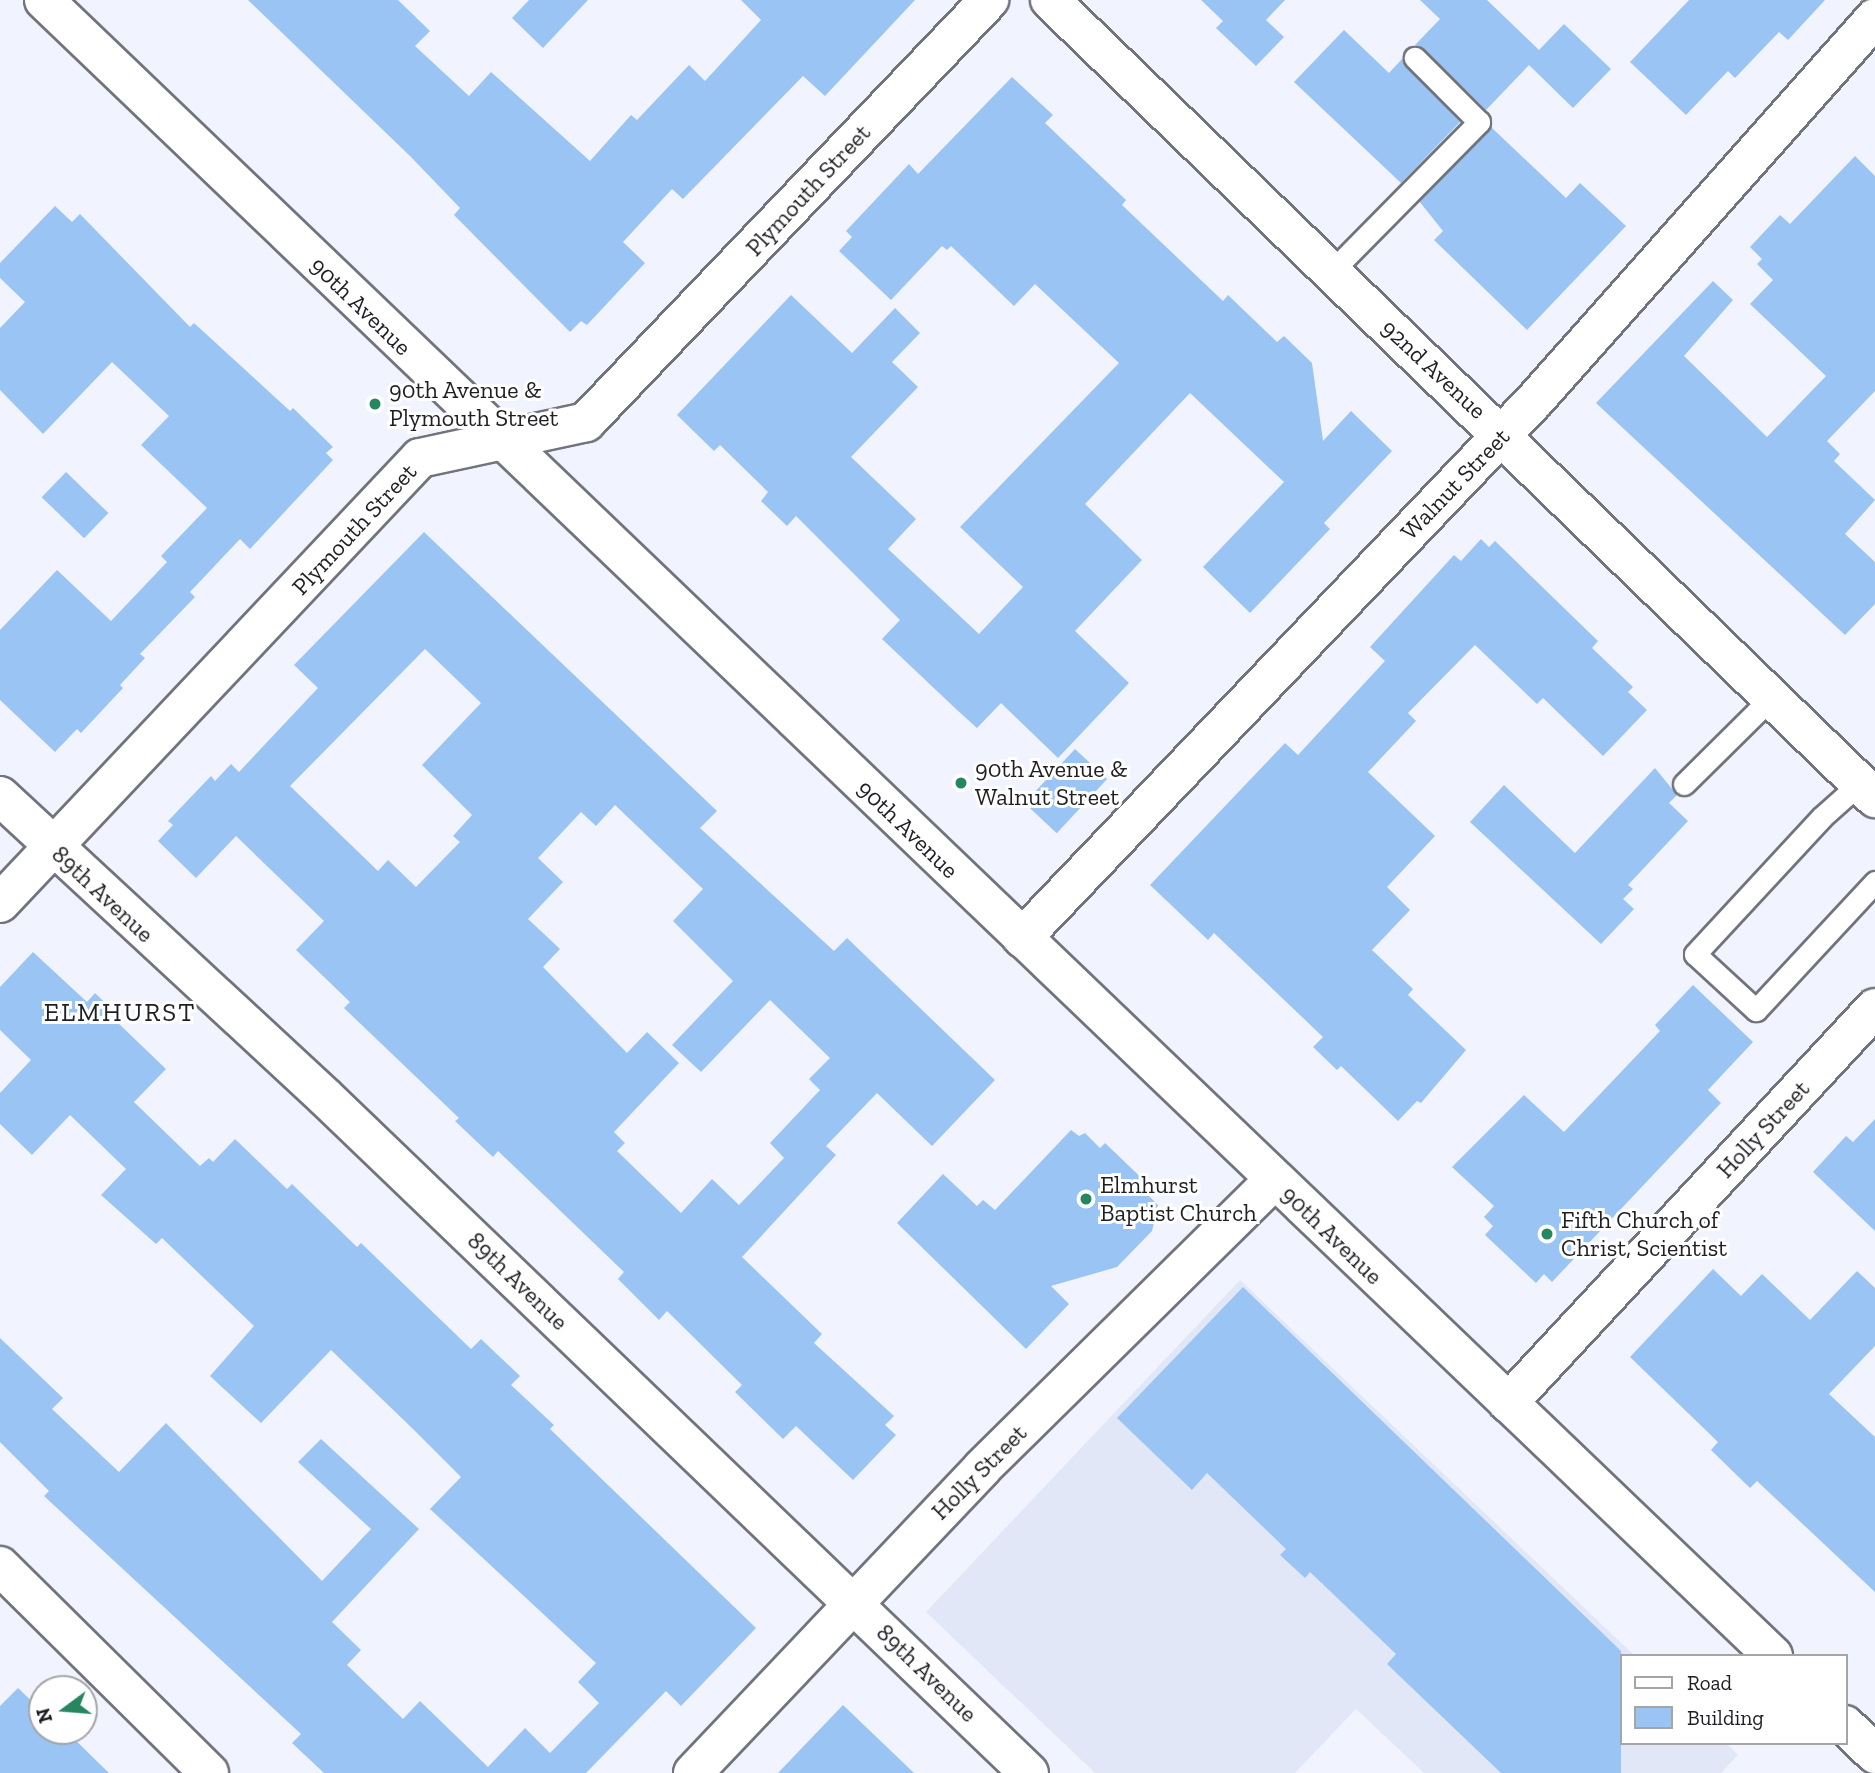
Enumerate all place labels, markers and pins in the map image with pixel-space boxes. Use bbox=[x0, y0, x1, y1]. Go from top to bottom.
place label: 90th Avenue & Plymouth Street bbox=[389, 376, 559, 432]
marker: 90th Avenue & Plymouth Street bbox=[367, 396, 383, 412]
place label: 90th Avenue & Walnut Street bbox=[975, 755, 1128, 811]
marker: 90th Avenue & Walnut Street bbox=[953, 775, 969, 791]
place label: Elmhurst Baptist Church bbox=[1100, 1171, 1257, 1227]
marker: Elmhurst Baptist Church bbox=[1078, 1191, 1094, 1207]
place label: Fifth Church of Christ, Scientist bbox=[1561, 1206, 1727, 1262]
marker: Fifth Church of Christ, Scientist bbox=[1539, 1226, 1555, 1242]

